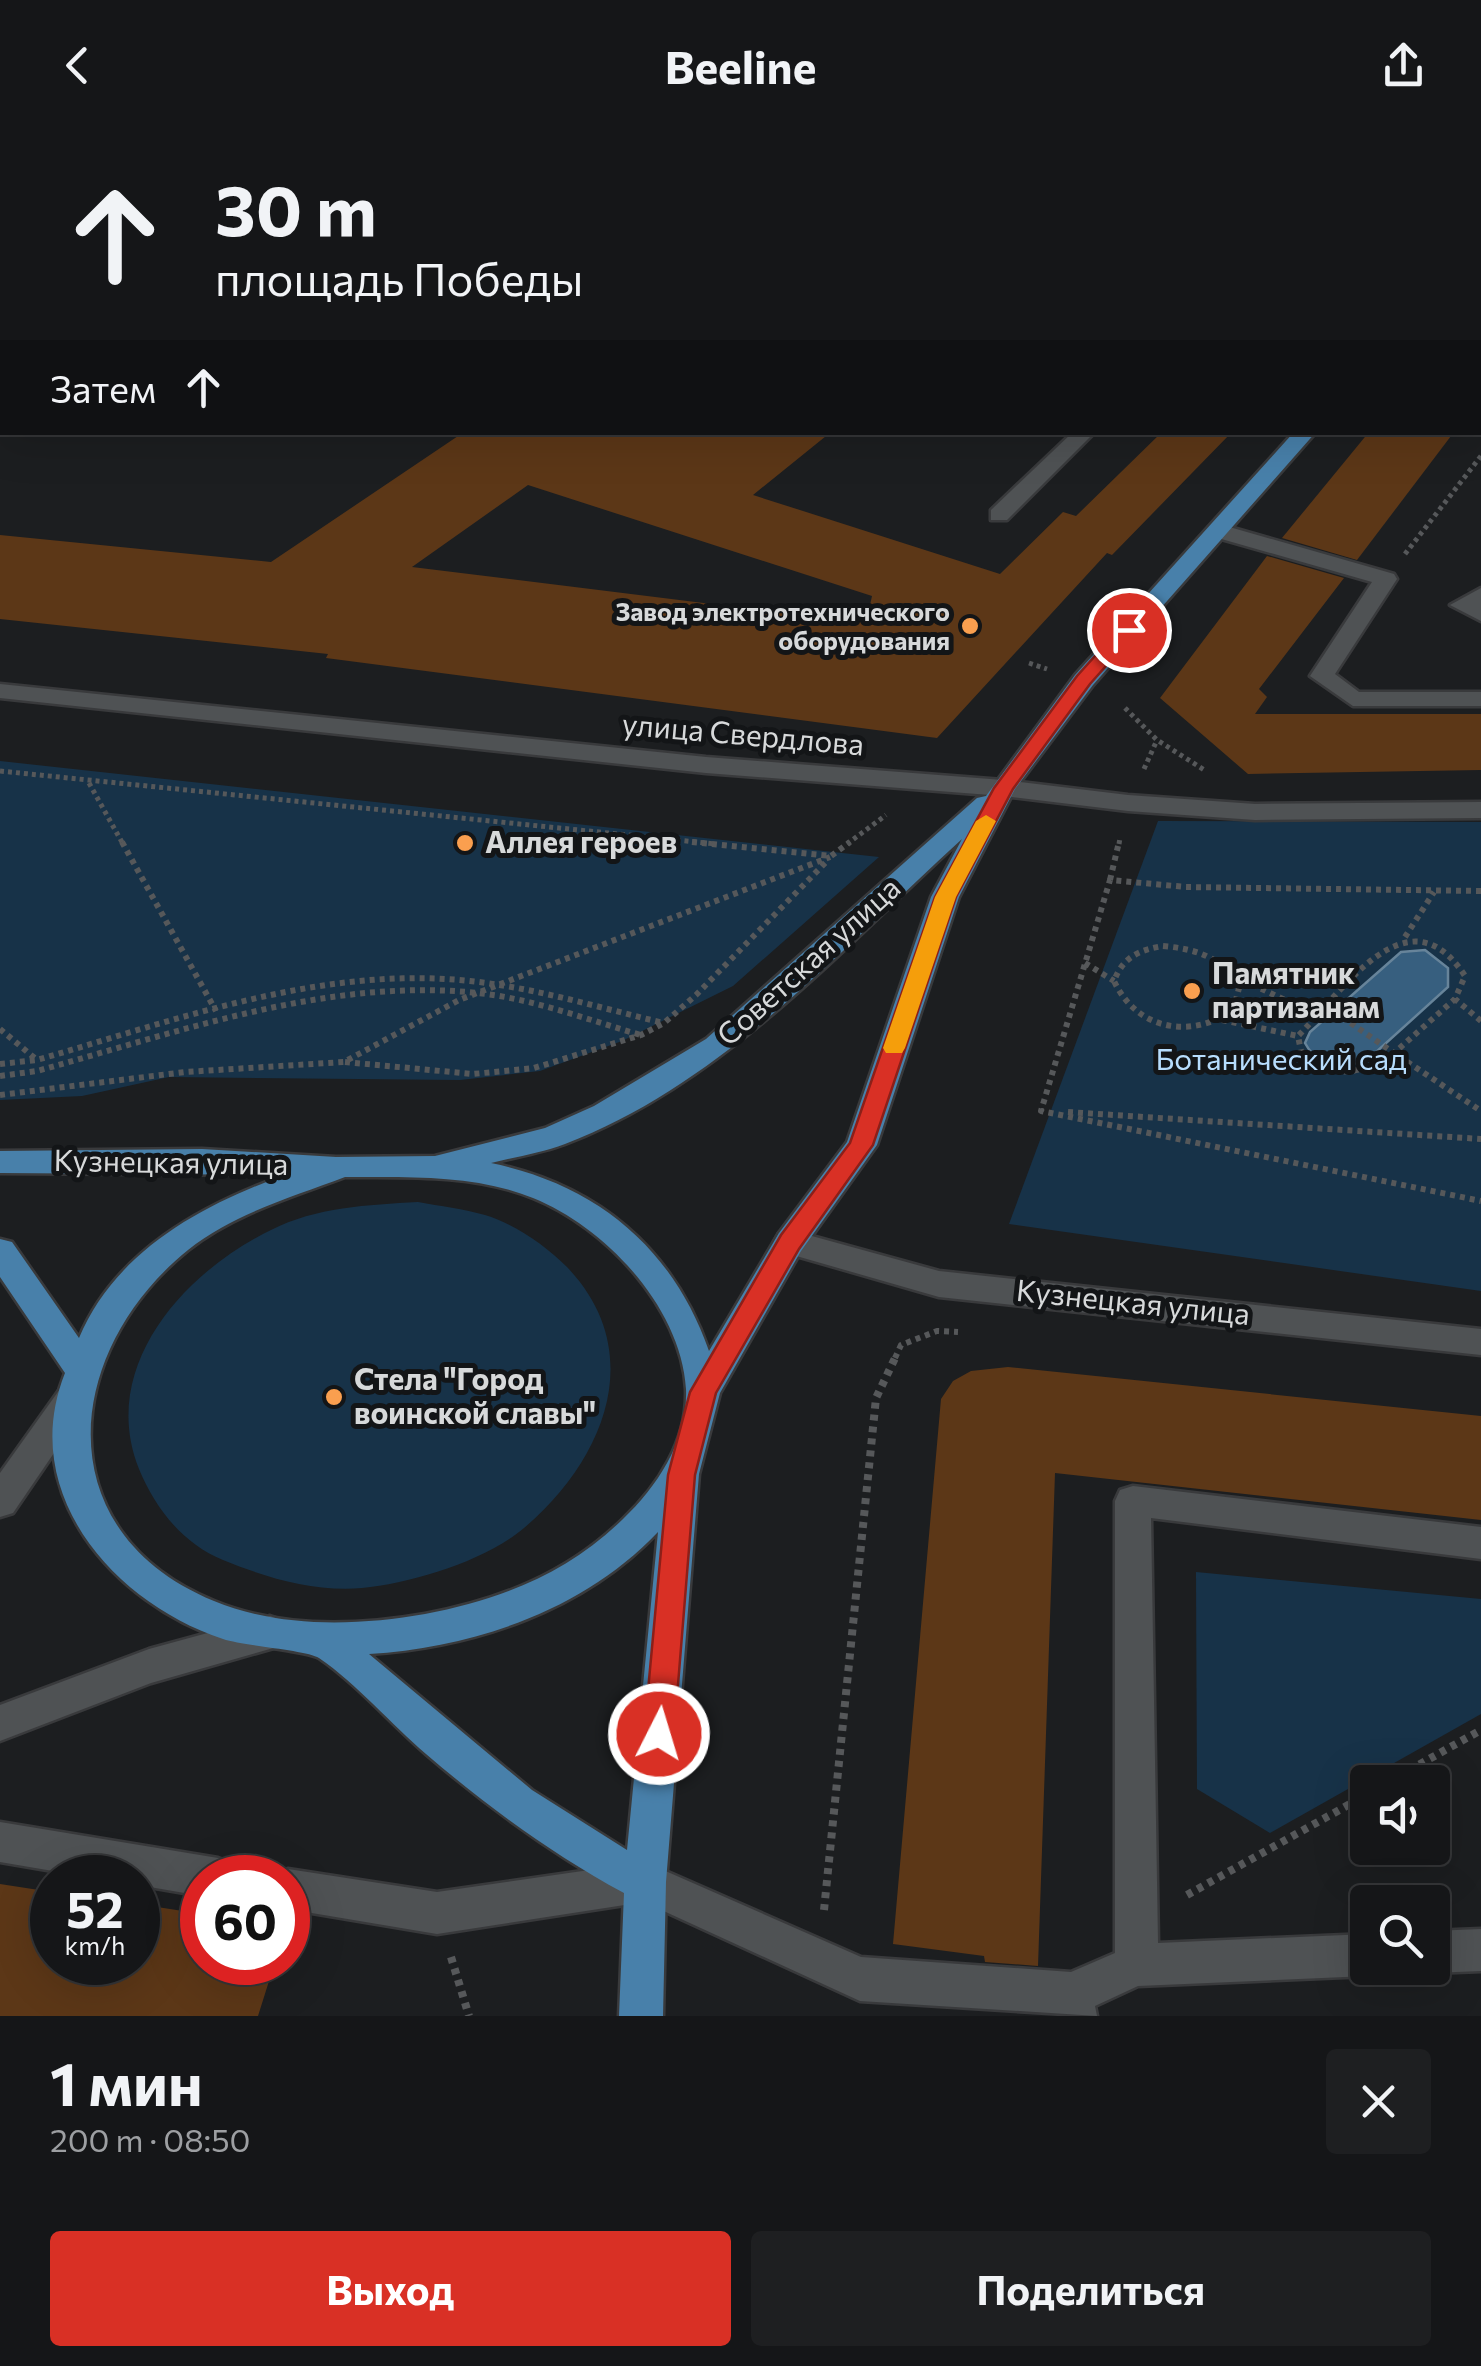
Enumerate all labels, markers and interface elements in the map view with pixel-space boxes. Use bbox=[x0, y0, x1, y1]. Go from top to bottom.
icon: back bbox=[50, 38, 105, 93]
text: Beeline bbox=[665, 38, 816, 93]
icon: share bbox=[1376, 38, 1431, 93]
text: 30 m bbox=[215, 165, 377, 250]
icon: ahead bbox=[50, 170, 180, 300]
text: площадь Победы bbox=[215, 250, 583, 305]
icon: ahead bbox=[176, 360, 231, 415]
text: Затем bbox=[50, 364, 156, 411]
pin bbox=[1087, 588, 1172, 673]
place label: Завод электротехнического оборудования bbox=[615, 596, 950, 655]
icon: arrive bbox=[1102, 603, 1157, 658]
marker: Завод электротехнического оборудования bbox=[959, 615, 981, 637]
street label: улица Свердлова bbox=[621, 704, 866, 762]
place label: Аллея героев bbox=[485, 822, 677, 859]
marker: Аллея героев bbox=[454, 832, 476, 854]
street label: Советская улица bbox=[708, 868, 907, 1052]
place label: Памятник партизанам bbox=[1212, 953, 1380, 1024]
marker: Памятник партизанам bbox=[1181, 980, 1203, 1002]
park label: Ботанический сад bbox=[1155, 1039, 1407, 1076]
street label: Кузнецкая улица bbox=[53, 1140, 289, 1181]
street label: Кузнецкая улица bbox=[1015, 1270, 1252, 1331]
place label: Стела "Город воинской славы" bbox=[354, 1359, 596, 1430]
marker: Стела "Город воинской славы" bbox=[323, 1386, 345, 1408]
position arrow bbox=[607, 1682, 711, 1786]
map controls bbox=[1350, 1765, 1450, 1985]
button: sound bbox=[1350, 1765, 1450, 1865]
speed limit sign: 60 bbox=[180, 1855, 310, 1985]
text: 52 bbox=[66, 1877, 124, 1938]
button: search bbox=[1350, 1885, 1450, 1985]
text: km/h bbox=[65, 1930, 125, 1960]
text: 1 мин bbox=[50, 2045, 203, 2118]
button: close bbox=[1326, 2049, 1431, 2154]
text: 200 m · 08:50 bbox=[50, 2119, 250, 2159]
button: Выход bbox=[50, 2231, 731, 2346]
button: Поделиться bbox=[751, 2231, 1431, 2346]

